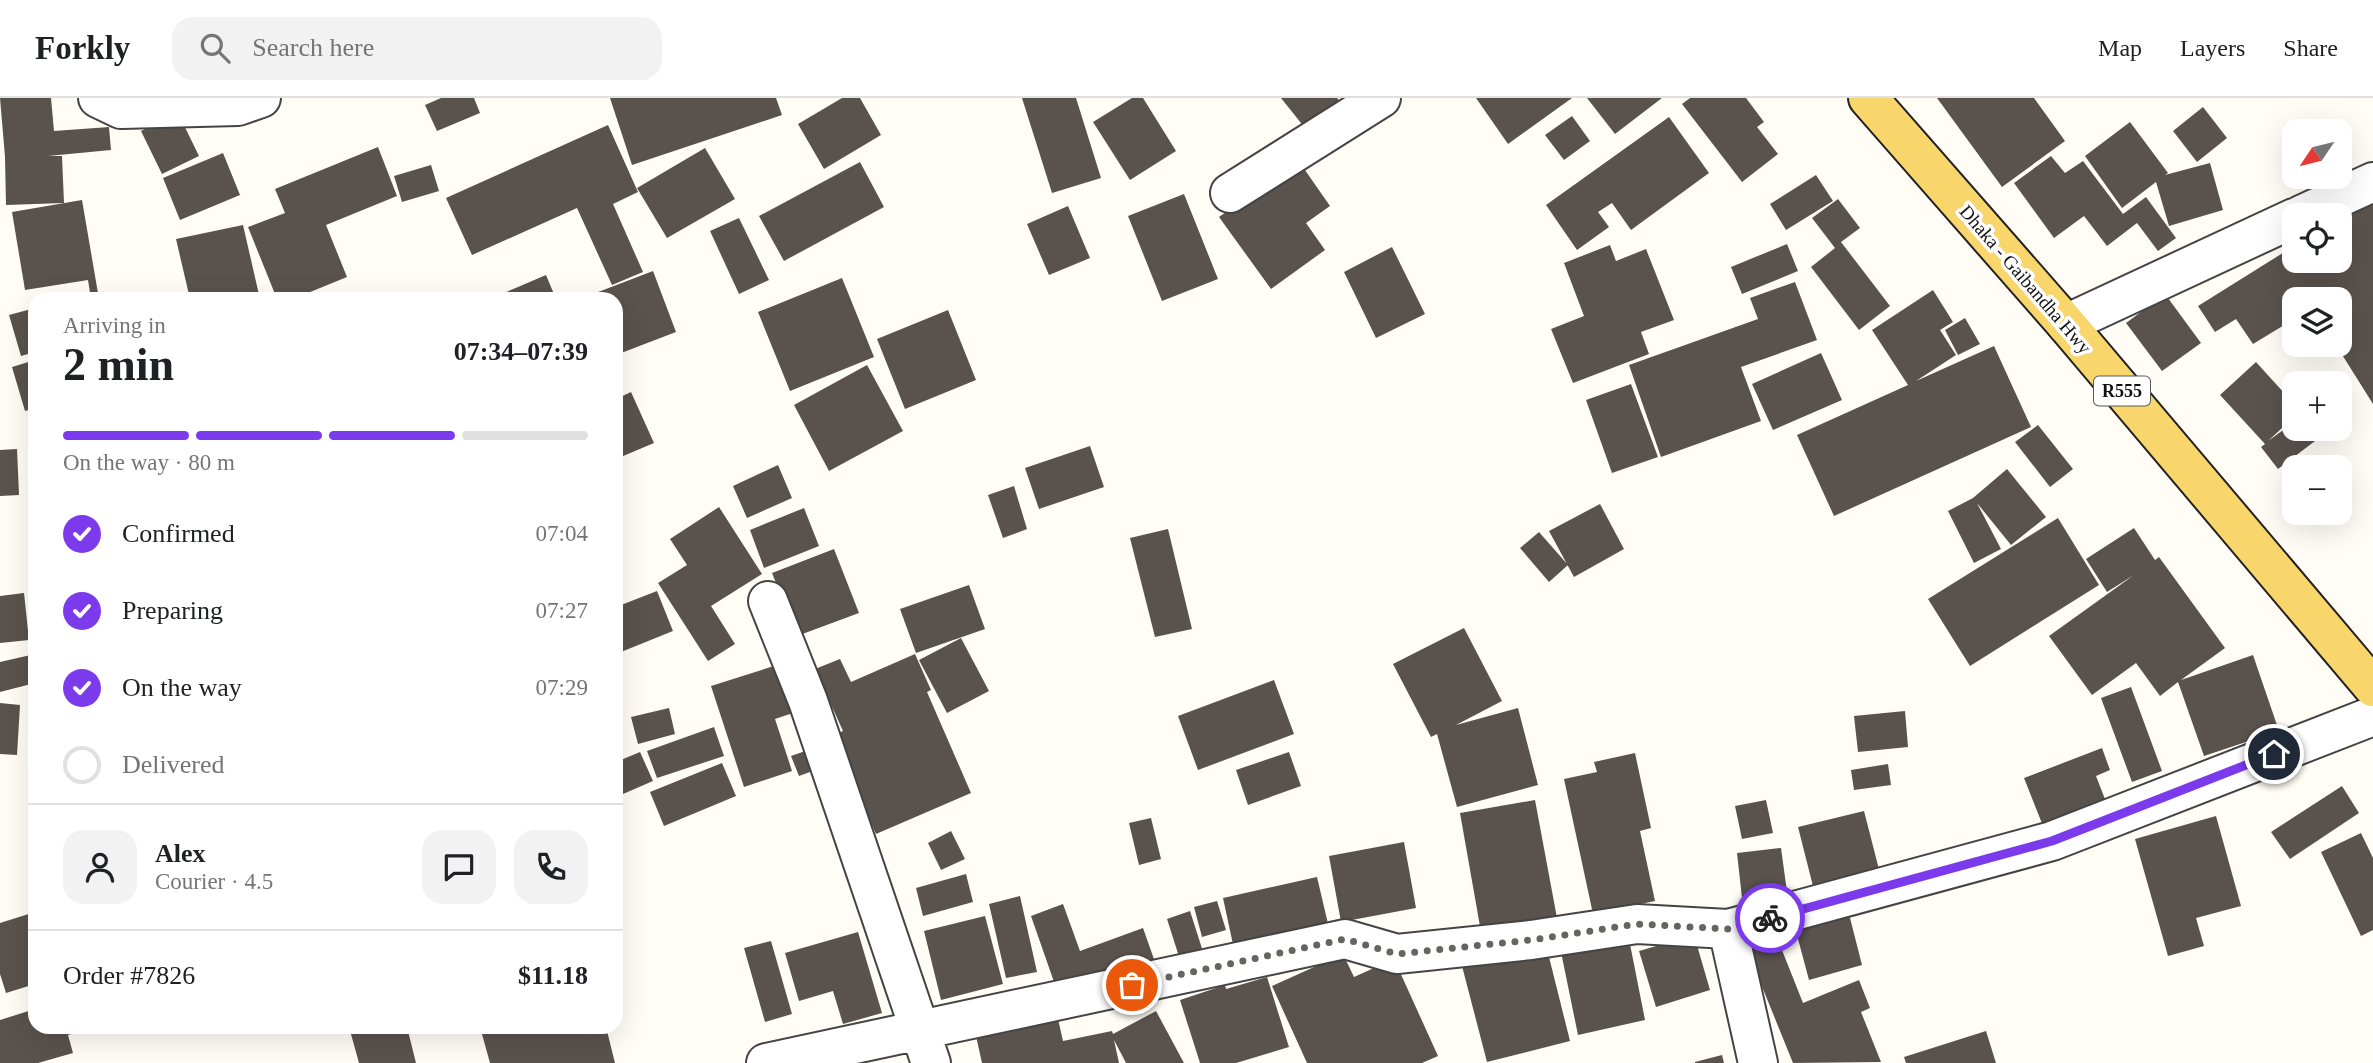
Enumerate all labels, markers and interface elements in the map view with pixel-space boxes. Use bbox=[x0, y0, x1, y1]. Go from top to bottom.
search box bbox=[172, 17, 662, 80]
icon: search bbox=[196, 29, 234, 67]
text: Forkly bbox=[35, 30, 130, 66]
text: Search here bbox=[252, 33, 374, 62]
text: Map bbox=[2098, 35, 2142, 61]
text: Layers bbox=[2180, 35, 2245, 61]
text: Share bbox=[2283, 35, 2338, 61]
north arrow bbox=[2282, 119, 2352, 189]
map controls bbox=[2282, 119, 2352, 525]
street label: Dhaka - Gaibandha Hwy bbox=[1956, 201, 2096, 358]
button: locate bbox=[2282, 203, 2352, 273]
button: layers bbox=[2282, 287, 2352, 357]
text: Arriving in bbox=[63, 313, 166, 338]
text: 07:34–07:39 bbox=[454, 337, 588, 366]
text: 2 min bbox=[63, 339, 174, 390]
button: + bbox=[2282, 371, 2352, 441]
road number: R555 bbox=[2094, 376, 2150, 405]
text: On the way · 80 m bbox=[63, 450, 235, 475]
button: − bbox=[2282, 455, 2352, 525]
icon: check bbox=[63, 515, 101, 553]
text: Confirmed bbox=[122, 519, 235, 548]
text: 07:04 bbox=[536, 521, 588, 546]
icon: check bbox=[63, 592, 101, 630]
text: Preparing bbox=[122, 596, 223, 625]
text: 07:27 bbox=[536, 598, 588, 623]
icon: check bbox=[63, 669, 101, 707]
text: On the way bbox=[122, 673, 242, 702]
text: 07:29 bbox=[536, 675, 588, 700]
pin bbox=[2244, 724, 2304, 784]
icon: home bbox=[2255, 735, 2293, 773]
text: Delivered bbox=[122, 750, 225, 779]
button: person bbox=[63, 830, 137, 904]
button: chat bbox=[422, 830, 496, 904]
button: phone bbox=[514, 830, 588, 904]
text: Alex bbox=[155, 839, 206, 868]
text: Courier · 4.5 bbox=[155, 869, 273, 894]
courier bbox=[1735, 883, 1805, 953]
icon: bike bbox=[1751, 899, 1789, 937]
pin bbox=[1102, 955, 1162, 1015]
text: Order #7826 bbox=[63, 961, 195, 990]
text: $11.18 bbox=[518, 961, 588, 990]
icon: bag bbox=[1113, 966, 1151, 1004]

